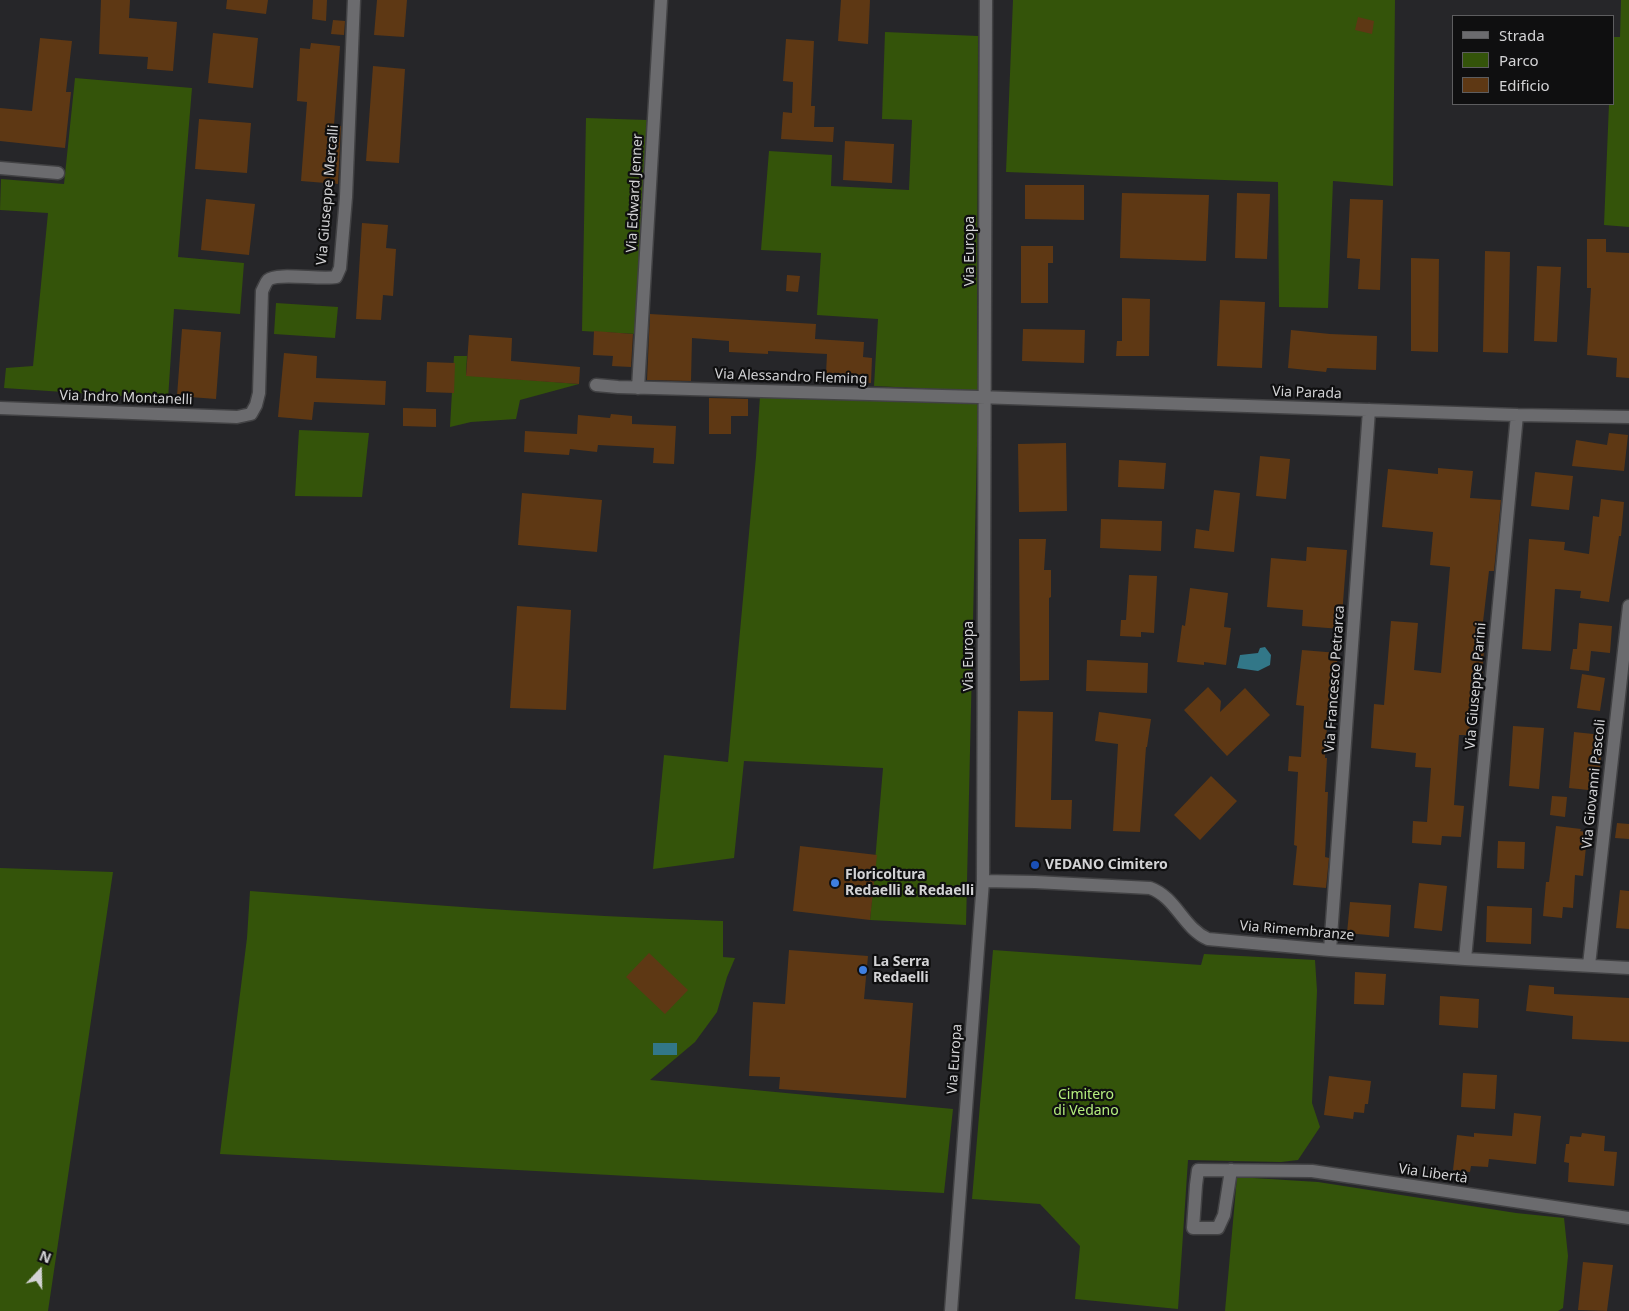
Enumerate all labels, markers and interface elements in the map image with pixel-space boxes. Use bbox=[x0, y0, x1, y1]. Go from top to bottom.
legend bbox=[1452, 15, 1614, 105]
text: Strada bbox=[1499, 25, 1545, 45]
text: Parco bbox=[1499, 50, 1539, 70]
text: Edificio bbox=[1499, 75, 1550, 95]
street label: Via Giuseppe Mercalli bbox=[313, 124, 343, 266]
street label: Via Edward Jenner bbox=[623, 133, 647, 253]
street label: Via Europa bbox=[962, 216, 978, 286]
street label: Via Alessandro Fleming bbox=[714, 366, 868, 388]
street label: Via Parada bbox=[1272, 383, 1342, 403]
street label: Via Indro Montanelli bbox=[59, 387, 193, 409]
street label: Via Francesco Petrarca bbox=[1321, 605, 1349, 753]
street label: Via Europa bbox=[961, 621, 977, 691]
street label: Via Giuseppe Parini bbox=[1462, 622, 1490, 750]
street label: Via Giovanni Pascoli bbox=[1579, 718, 1609, 850]
place label: VEDANO Cimitero bbox=[1045, 857, 1168, 873]
marker: VEDANO Cimitero bbox=[1029, 859, 1041, 871]
place label: Floricoltura Redaelli & Redaelli bbox=[845, 867, 974, 900]
marker: Floricoltura Redaelli & Redaelli bbox=[829, 877, 841, 889]
street label: Via Rimembranze bbox=[1239, 918, 1355, 944]
place label: La Serra Redaelli bbox=[873, 954, 930, 986]
marker: La Serra Redaelli bbox=[857, 964, 869, 976]
street label: Via Europa bbox=[944, 1023, 966, 1095]
park label: Cimitero di Vedano bbox=[1053, 1087, 1119, 1120]
street label: Via Libertà bbox=[1397, 1161, 1469, 1187]
north arrow bbox=[15, 1246, 65, 1296]
text: N bbox=[37, 1246, 54, 1267]

